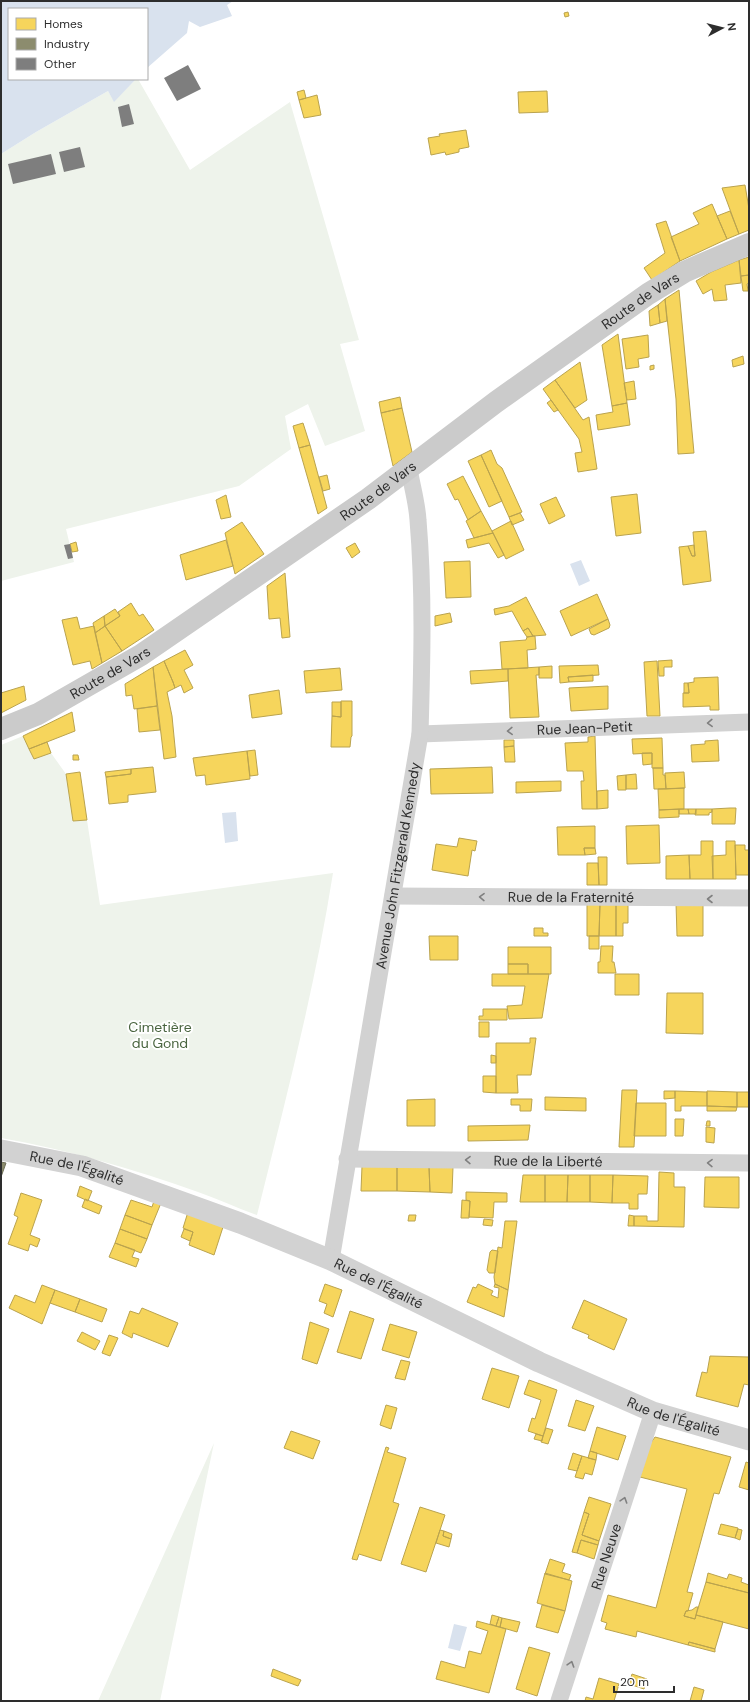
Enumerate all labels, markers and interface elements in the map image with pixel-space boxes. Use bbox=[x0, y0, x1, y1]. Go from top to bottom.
legend bbox=[8, 8, 148, 80]
north arrow bbox=[702, 8, 742, 48]
text: Homes bbox=[44, 16, 83, 32]
text: N bbox=[724, 22, 739, 32]
text: Industry bbox=[44, 36, 90, 52]
text: Other bbox=[44, 56, 77, 72]
street label: Route de Vars bbox=[598, 268, 683, 333]
street label: Route de Vars bbox=[336, 457, 420, 525]
street label: Route de Vars bbox=[67, 642, 154, 703]
street label: Rue Jean-Petit bbox=[537, 717, 633, 739]
one-way arrow bbox=[707, 719, 713, 728]
one-way arrow bbox=[507, 726, 513, 735]
street label: Avenue John Fitzgerald Kennedy bbox=[371, 761, 424, 970]
street label: Rue de la Fraternité bbox=[508, 888, 634, 906]
one-way arrow bbox=[479, 893, 485, 901]
one-way arrow bbox=[707, 894, 713, 903]
park label: Cimetière du Gond bbox=[128, 1018, 192, 1052]
street label: Rue de l'Égalité bbox=[28, 1147, 126, 1189]
street label: Rue de la Liberté bbox=[493, 1151, 603, 1171]
one-way arrow bbox=[465, 1156, 471, 1164]
one-way arrow bbox=[707, 1159, 713, 1167]
street label: Rue de l'Égalité bbox=[331, 1254, 426, 1313]
street label: Rue de l'Égalité bbox=[624, 1393, 722, 1440]
one-way arrow bbox=[619, 1497, 628, 1504]
street label: Rue Neuve bbox=[587, 1521, 625, 1592]
one-way arrow bbox=[566, 1661, 575, 1668]
scale bar bbox=[614, 1668, 674, 1694]
text: 20 m bbox=[620, 1674, 649, 1690]

